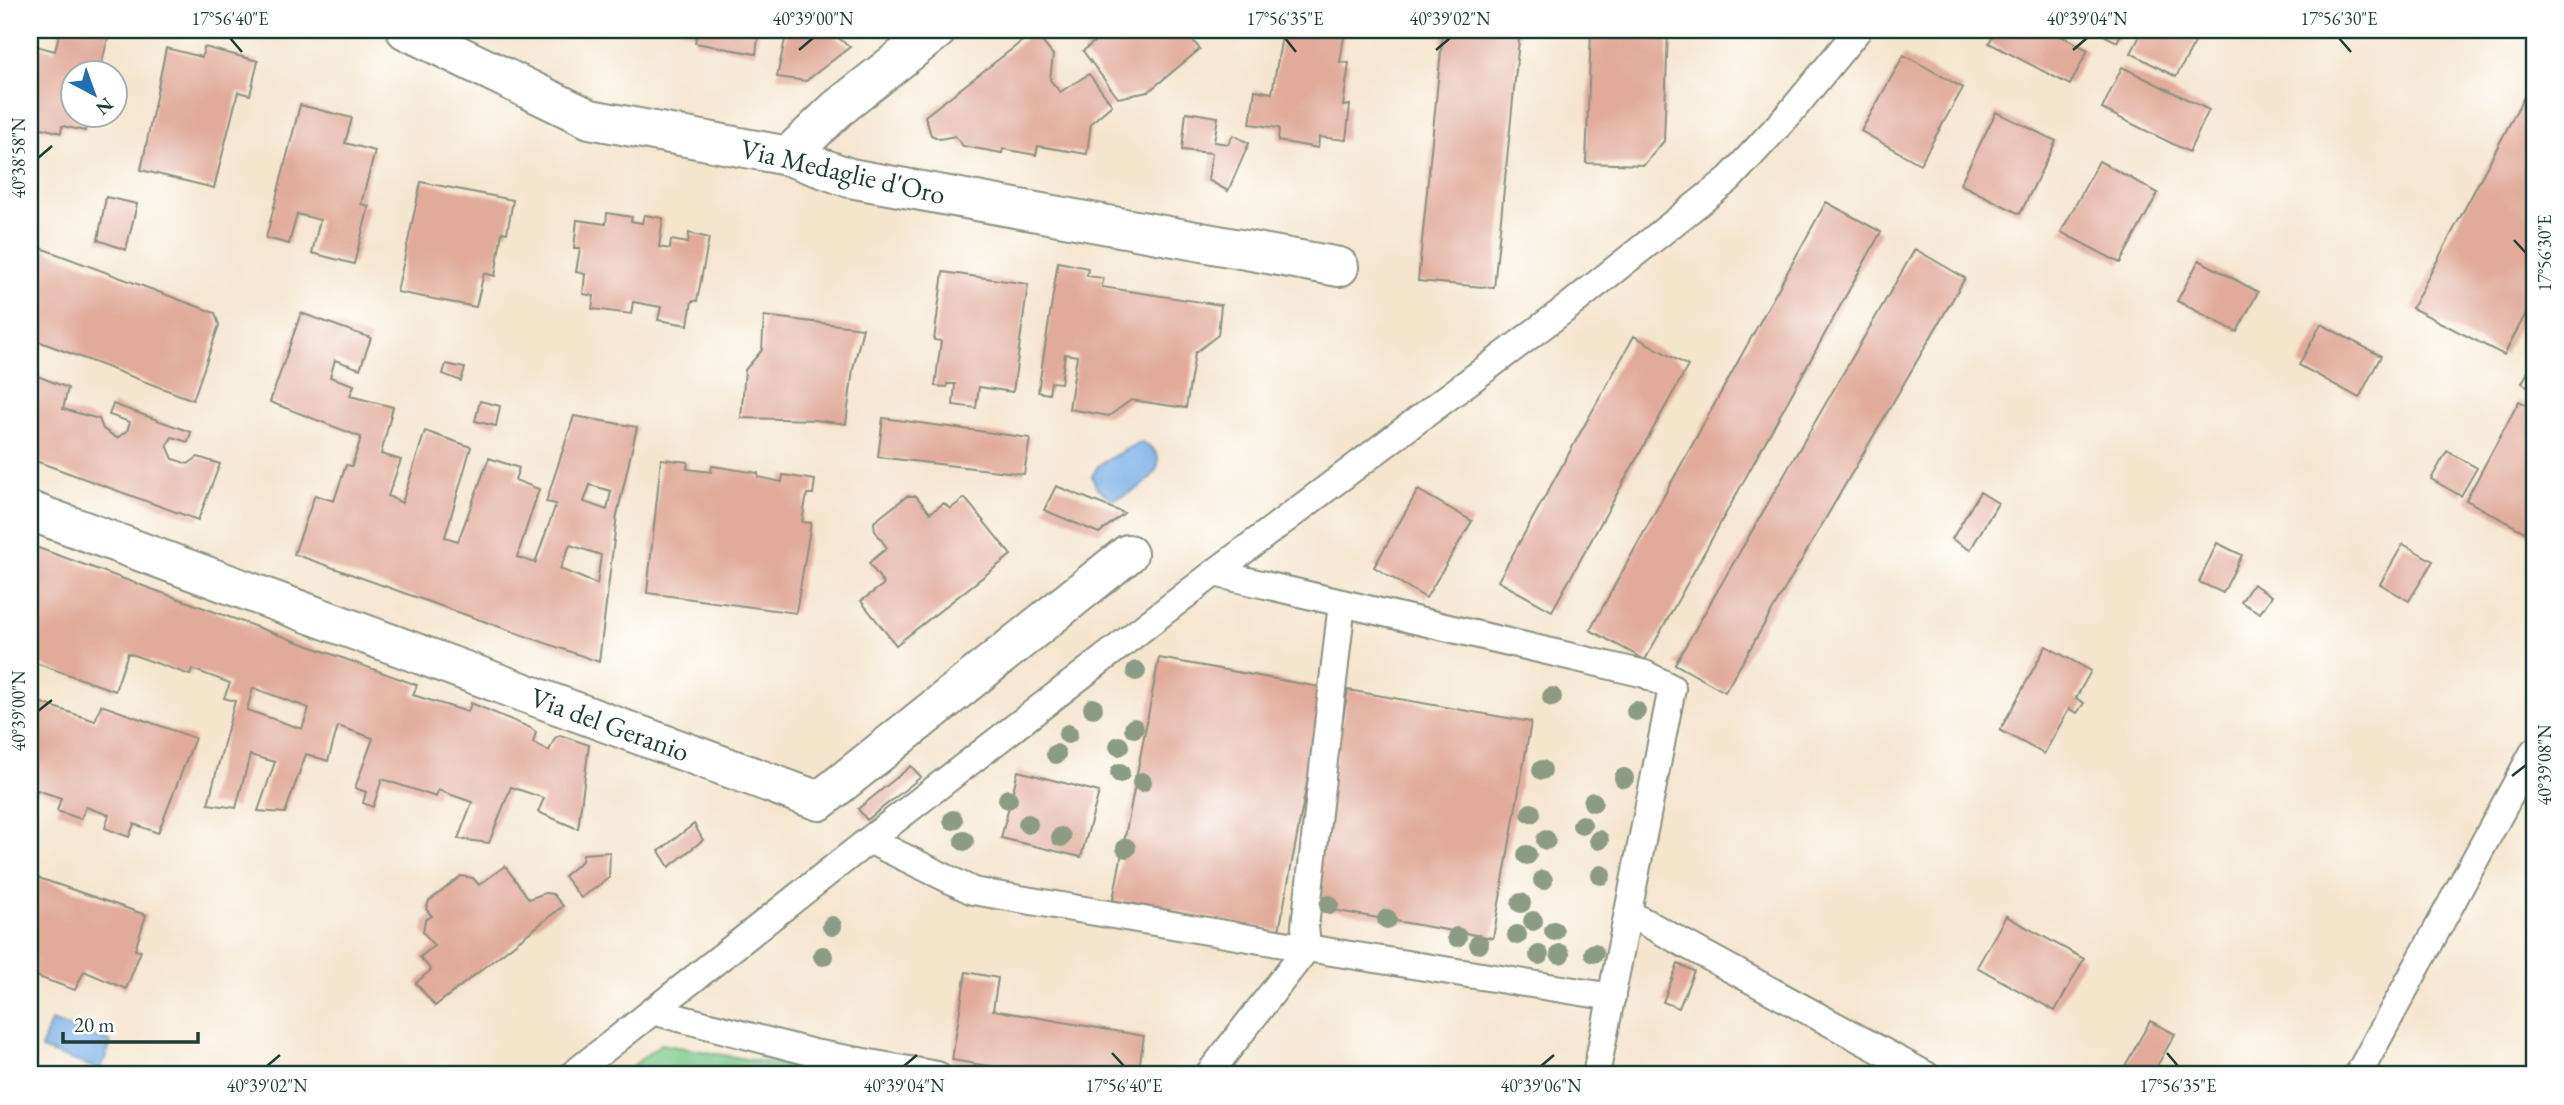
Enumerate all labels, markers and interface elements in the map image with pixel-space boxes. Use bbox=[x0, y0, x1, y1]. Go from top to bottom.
text: 17°56'40"E bbox=[192, 7, 268, 30]
text: 40°39'00"N bbox=[773, 7, 854, 30]
text: 17°56'35"E bbox=[1247, 7, 1323, 30]
text: 40°39'02"N bbox=[1410, 7, 1491, 30]
text: 40°39'04"N bbox=[2047, 7, 2128, 30]
text: 17°56'30"E bbox=[2301, 7, 2377, 30]
north arrow bbox=[60, 60, 130, 130]
text: N bbox=[90, 92, 119, 121]
text: 40°38'58"N bbox=[7, 117, 30, 198]
street label: Via Medaglie d'Oro bbox=[737, 130, 949, 212]
text: 17°56'30"E bbox=[2533, 215, 2556, 291]
text: 40°39'00"N bbox=[7, 670, 30, 751]
street label: Via del Geranio bbox=[526, 679, 694, 769]
text: 40°39'08"N bbox=[2533, 724, 2556, 805]
scale bar bbox=[63, 1000, 198, 1044]
text: 20 m bbox=[74, 1011, 115, 1038]
text: 40°39'02"N bbox=[227, 1074, 308, 1097]
text: 40°39'04"N bbox=[864, 1074, 945, 1097]
text: 17°56'40"E bbox=[1086, 1074, 1162, 1097]
text: 40°39'06"N bbox=[1501, 1074, 1582, 1097]
text: 17°56'35"E bbox=[2140, 1074, 2216, 1097]

